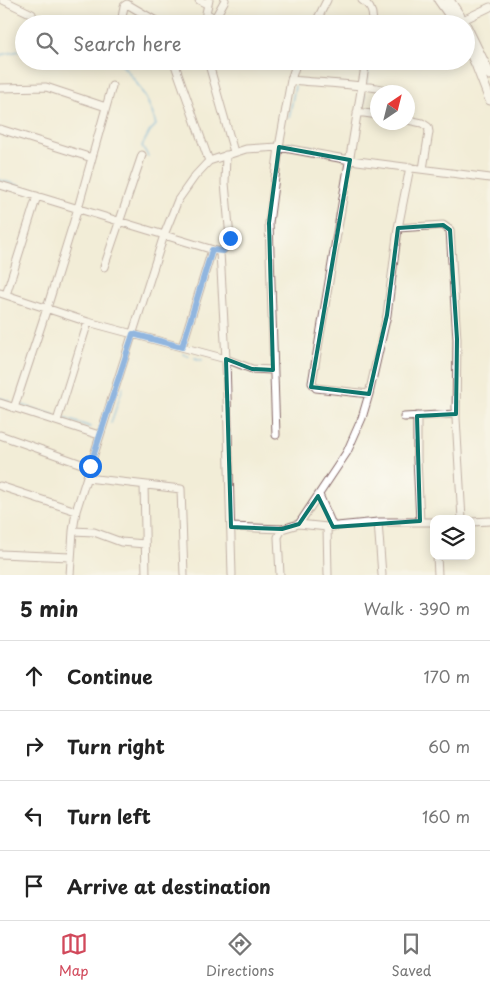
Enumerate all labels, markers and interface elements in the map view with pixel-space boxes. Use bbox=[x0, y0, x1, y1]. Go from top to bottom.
search box bbox=[15, 15, 475, 70]
icon: search bbox=[33, 29, 61, 57]
text: Search here bbox=[73, 29, 182, 57]
north arrow bbox=[370, 85, 415, 130]
route end bbox=[219, 227, 242, 250]
route start bbox=[79, 455, 102, 478]
map controls bbox=[430, 515, 475, 560]
button: layers bbox=[430, 515, 475, 560]
text: 5 min bbox=[20, 592, 78, 624]
text: Walk · 390 m bbox=[364, 596, 470, 620]
icon: ahead bbox=[20, 662, 48, 690]
text: Continue bbox=[67, 662, 153, 690]
text: 170 m bbox=[424, 664, 470, 688]
icon: right bbox=[20, 732, 48, 760]
text: Turn right bbox=[67, 732, 165, 760]
text: 60 m bbox=[428, 734, 470, 758]
icon: left bbox=[20, 802, 48, 830]
text: Turn left bbox=[67, 802, 151, 830]
text: 160 m bbox=[422, 804, 470, 828]
icon: arrive bbox=[20, 872, 48, 900]
text: Arrive at destination bbox=[67, 872, 271, 900]
tab: Map bbox=[59, 930, 89, 981]
tab: Directions bbox=[206, 930, 274, 981]
tab: Saved bbox=[392, 930, 431, 981]

